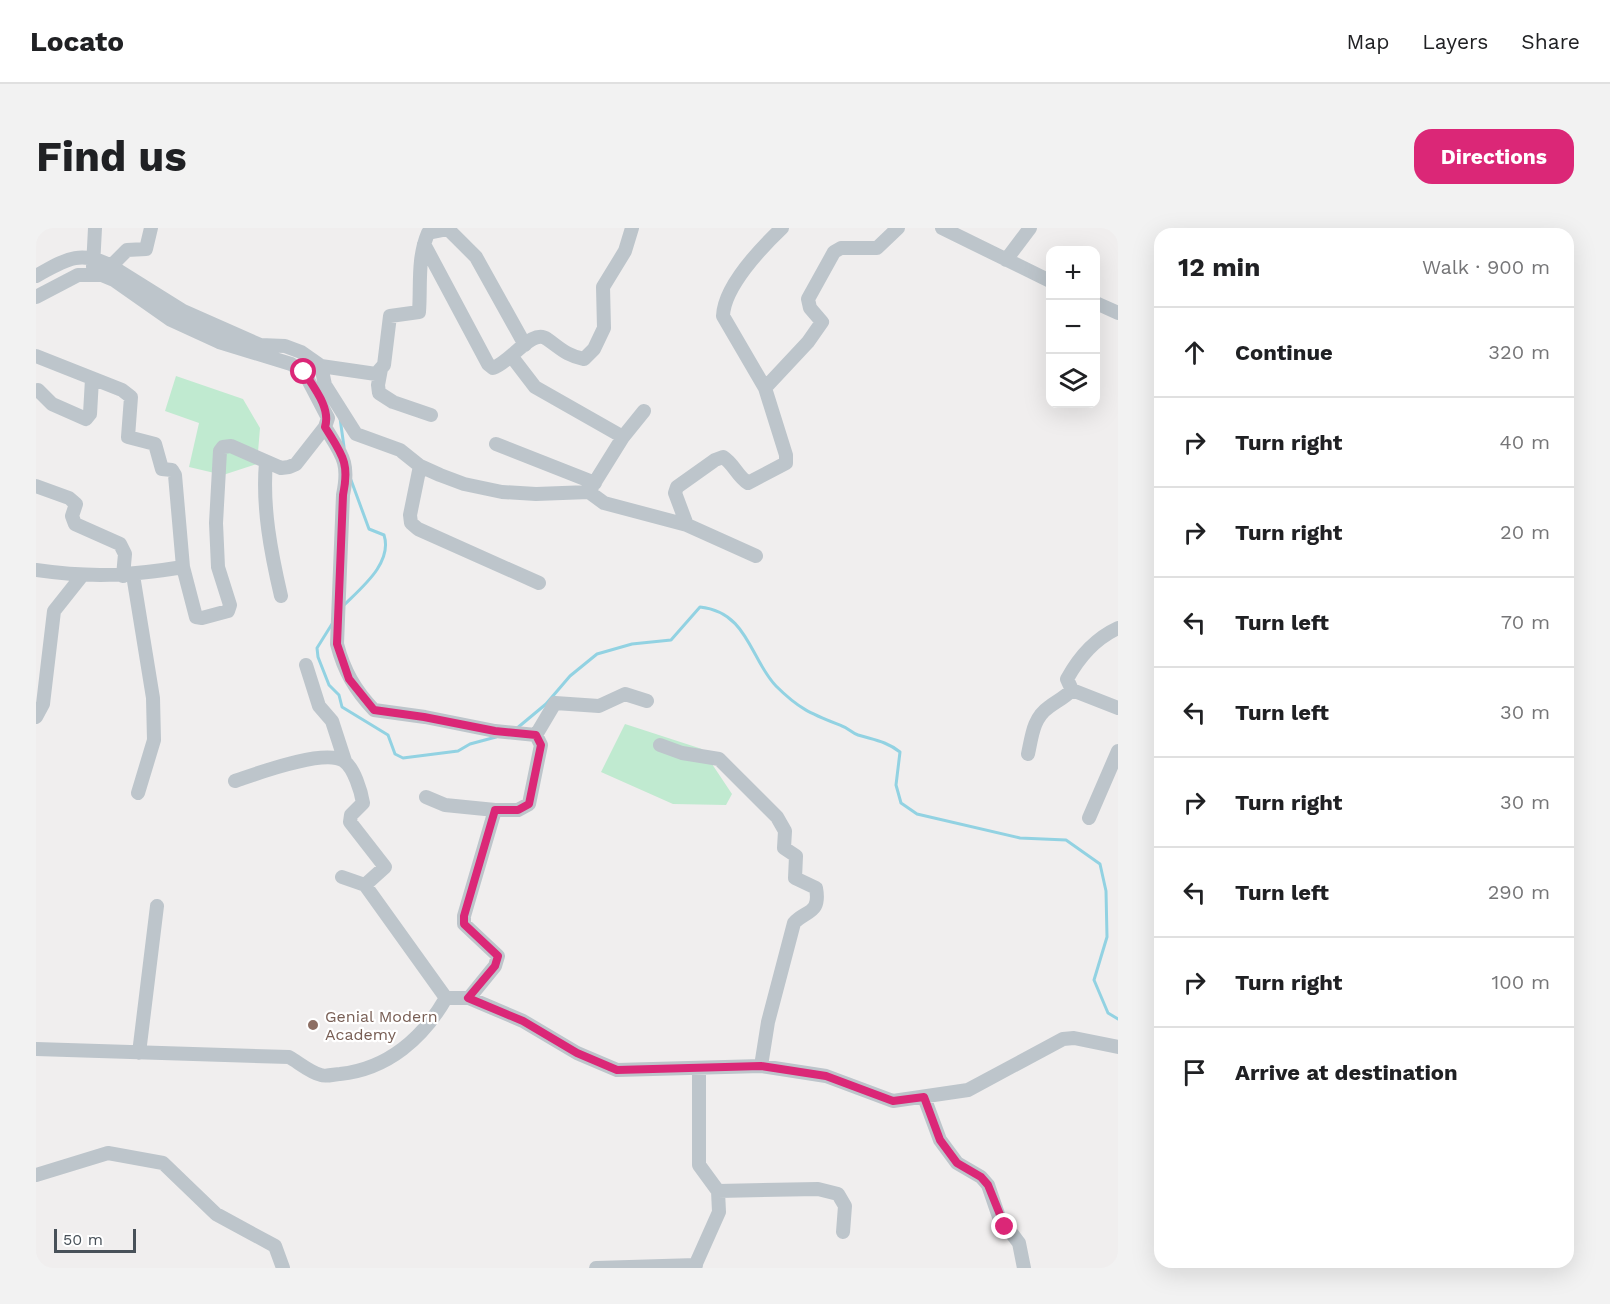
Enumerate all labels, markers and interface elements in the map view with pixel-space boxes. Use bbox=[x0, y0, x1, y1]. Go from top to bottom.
text: Locato bbox=[30, 25, 124, 58]
text: Map bbox=[1346, 29, 1389, 54]
text: Layers bbox=[1422, 29, 1488, 54]
text: Share bbox=[1521, 29, 1580, 54]
button: Directions bbox=[1414, 129, 1574, 184]
text: Find us bbox=[36, 132, 187, 181]
map controls bbox=[1046, 246, 1100, 408]
button: + bbox=[1046, 246, 1100, 300]
text: 12 min bbox=[1178, 252, 1260, 282]
text: Walk · 900 m bbox=[1422, 255, 1550, 279]
button: − bbox=[1046, 300, 1100, 354]
icon: ahead bbox=[1178, 336, 1211, 369]
text: Continue bbox=[1235, 340, 1333, 365]
text: 320 m bbox=[1488, 340, 1550, 364]
button: layers bbox=[1046, 354, 1100, 408]
route start bbox=[290, 358, 316, 384]
icon: right bbox=[1178, 426, 1211, 459]
text: Turn right bbox=[1235, 430, 1342, 455]
text: 40 m bbox=[1499, 430, 1550, 454]
icon: right bbox=[1178, 516, 1211, 549]
text: Turn right bbox=[1235, 520, 1342, 545]
text: 20 m bbox=[1500, 520, 1550, 544]
icon: left bbox=[1178, 606, 1211, 639]
text: Turn left bbox=[1235, 610, 1329, 635]
text: 70 m bbox=[1501, 610, 1550, 634]
icon: left bbox=[1178, 696, 1211, 729]
text: Turn left bbox=[1235, 700, 1329, 725]
text: 30 m bbox=[1500, 700, 1550, 724]
icon: right bbox=[1178, 786, 1211, 819]
text: Turn right bbox=[1235, 790, 1342, 815]
text: 30 m bbox=[1500, 790, 1550, 814]
icon: left bbox=[1178, 876, 1211, 909]
text: Turn left bbox=[1235, 880, 1329, 905]
text: 290 m bbox=[1488, 880, 1550, 904]
icon: right bbox=[1178, 966, 1211, 999]
text: Turn right bbox=[1235, 970, 1342, 995]
text: 100 m bbox=[1491, 970, 1550, 994]
place label: Genial Modern Academy bbox=[325, 1007, 438, 1044]
marker: Genial Modern Academy bbox=[306, 1018, 320, 1032]
icon: arrive bbox=[1178, 1056, 1211, 1089]
text: Arrive at destination bbox=[1235, 1060, 1458, 1085]
route end bbox=[991, 1213, 1017, 1239]
scale bar bbox=[54, 1226, 136, 1254]
text: 50 m bbox=[63, 1230, 103, 1249]

